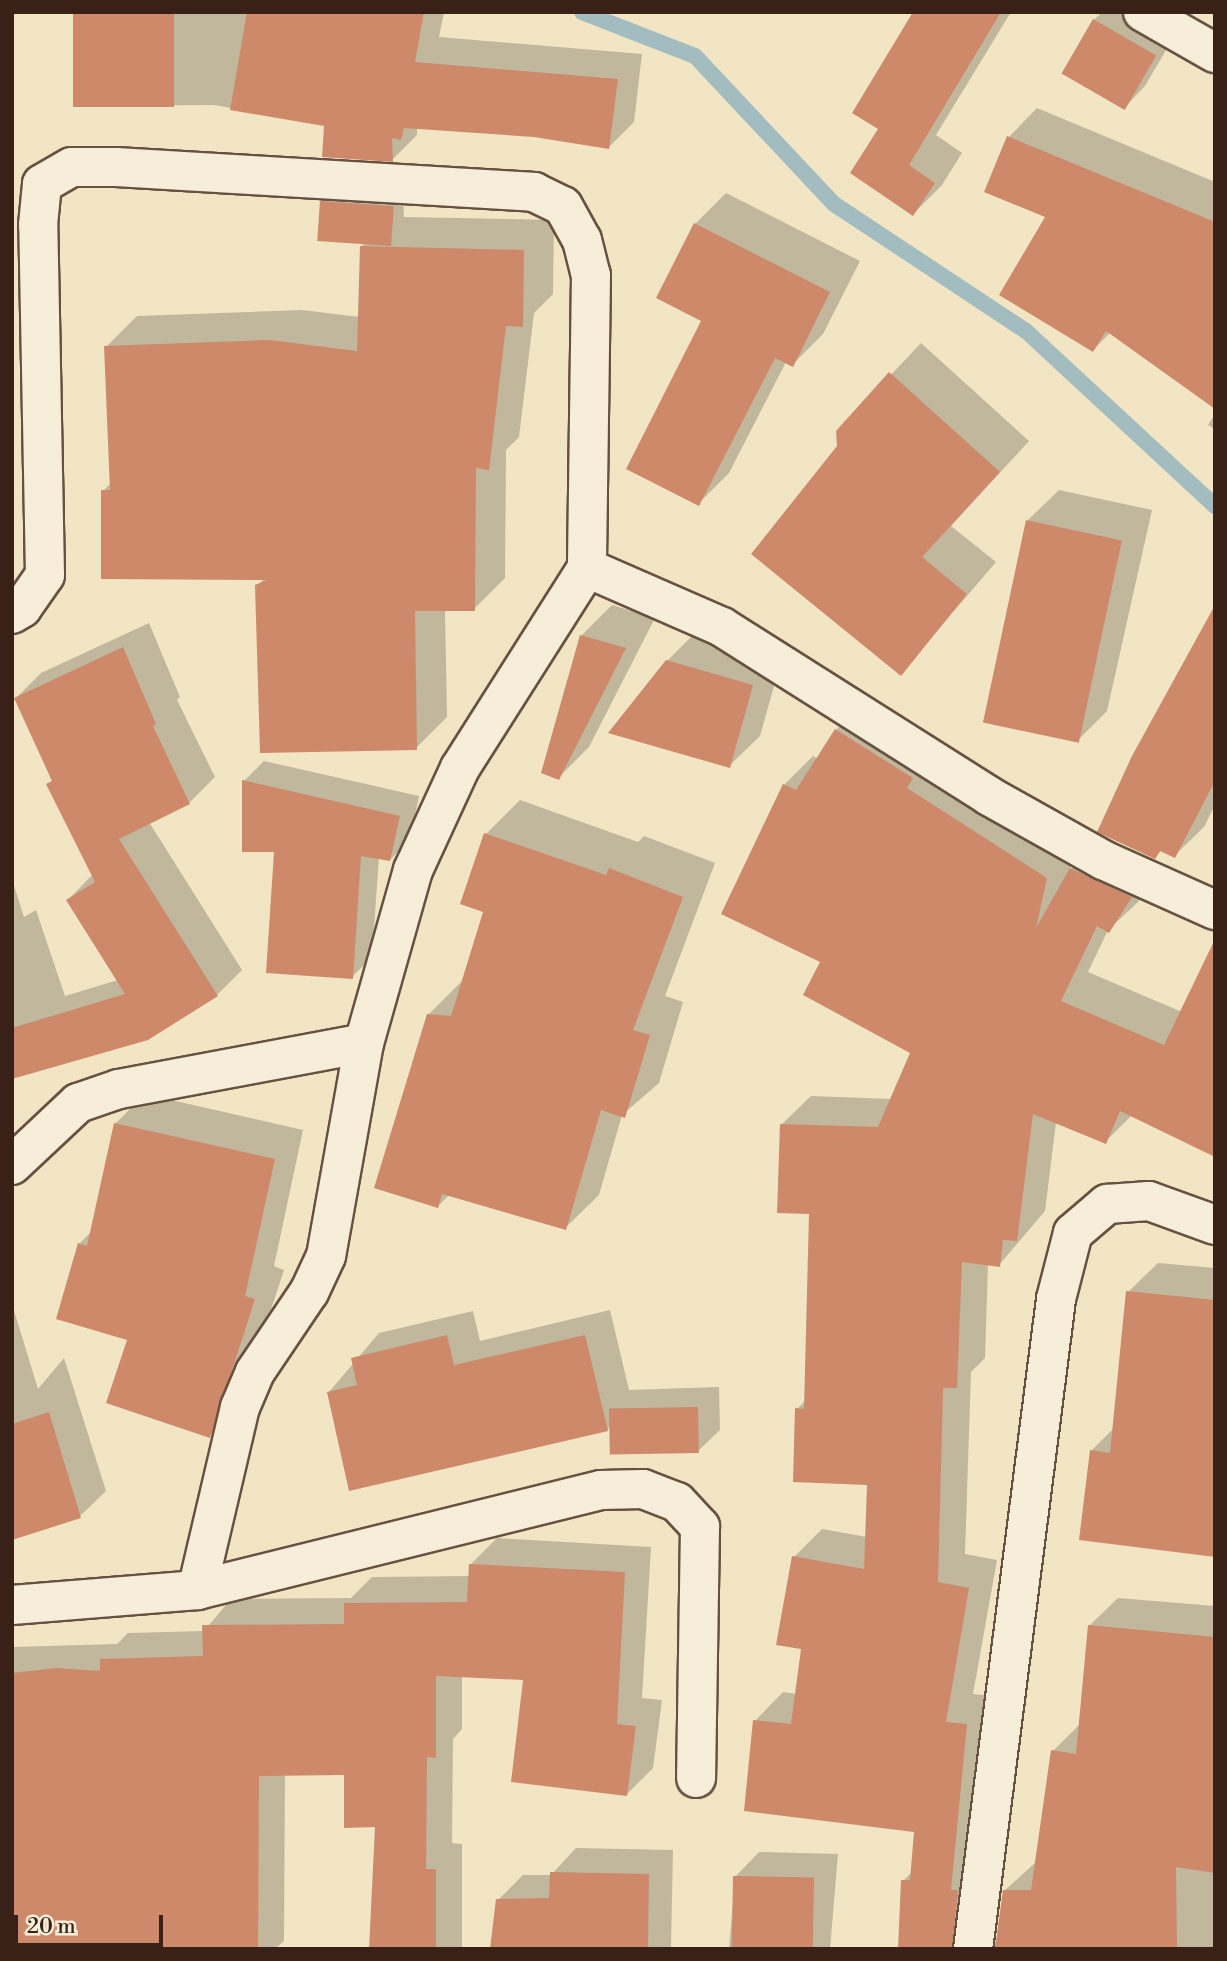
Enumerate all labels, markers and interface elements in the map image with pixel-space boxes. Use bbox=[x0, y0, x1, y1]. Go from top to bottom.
scale bar bbox=[18, 1902, 166, 1946]
text: 20 m bbox=[27, 1914, 76, 1940]

